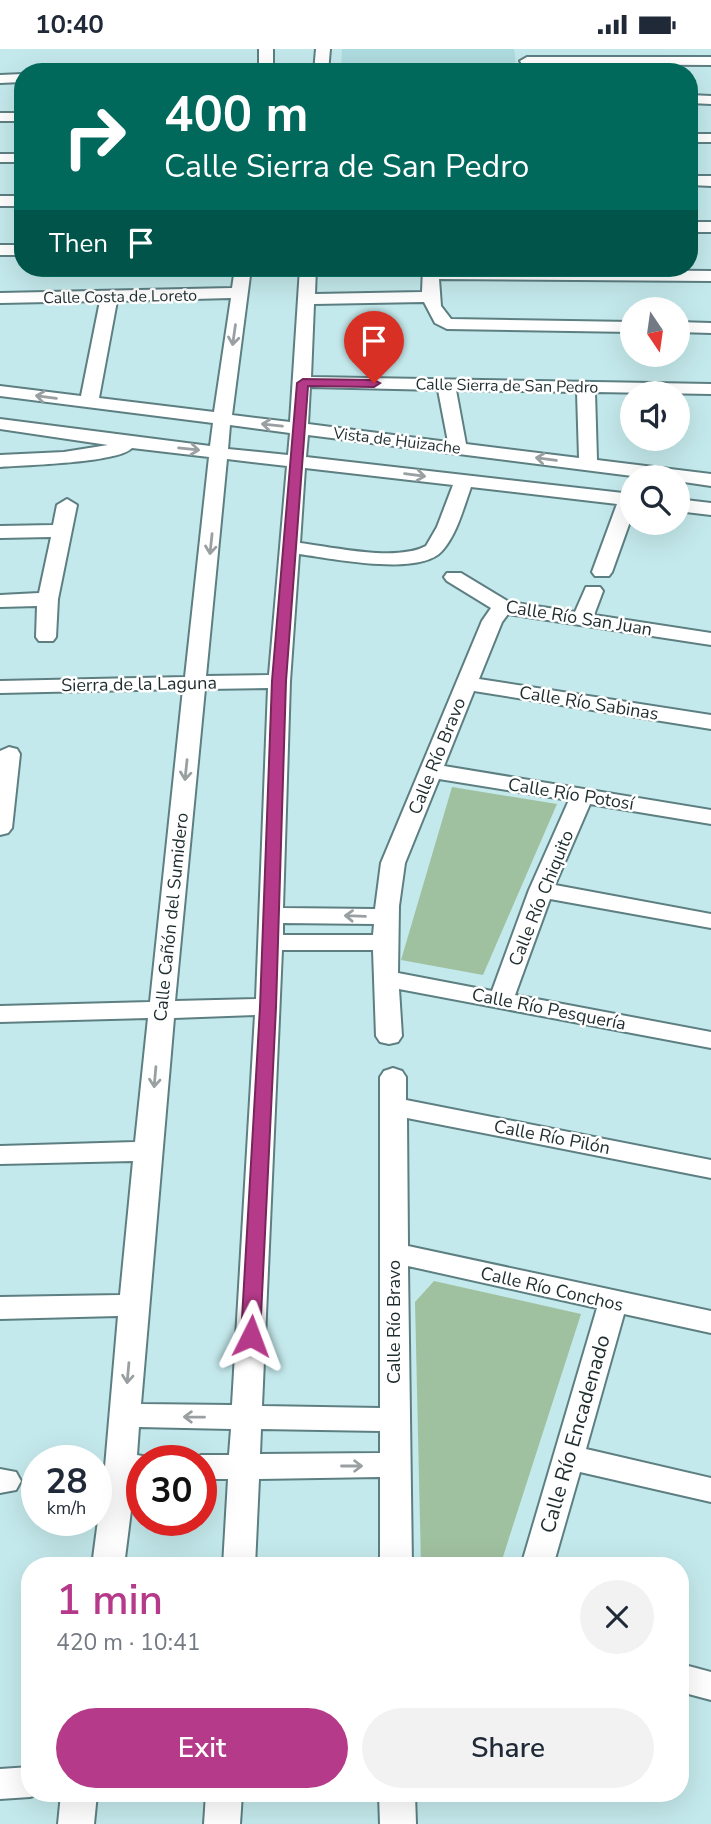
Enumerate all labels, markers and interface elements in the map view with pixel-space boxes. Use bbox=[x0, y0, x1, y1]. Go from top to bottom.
text: 10:40 bbox=[35, 7, 104, 42]
text: 400 m bbox=[164, 81, 308, 148]
icon: right bbox=[49, 91, 140, 182]
text: Calle Sierra de San Pedro bbox=[164, 145, 529, 188]
icon: arrive bbox=[122, 224, 160, 262]
text: Then bbox=[49, 226, 108, 261]
street label: Calle Costa de Loreto bbox=[43, 285, 197, 309]
north arrow bbox=[620, 297, 690, 367]
map controls bbox=[620, 297, 690, 535]
pin bbox=[344, 311, 404, 383]
icon: arrive bbox=[355, 322, 393, 360]
one-way arrow bbox=[227, 324, 240, 346]
street label: Calle Sierra de San Pedro bbox=[415, 373, 599, 399]
button: sound bbox=[620, 381, 690, 451]
one-way arrow bbox=[35, 391, 58, 404]
one-way arrow bbox=[261, 419, 284, 432]
street label: Vista de Huizache bbox=[331, 422, 462, 460]
one-way arrow bbox=[177, 442, 200, 455]
one-way arrow bbox=[535, 453, 558, 466]
button: search bbox=[620, 465, 690, 535]
one-way arrow bbox=[403, 468, 426, 481]
one-way arrow bbox=[204, 532, 217, 555]
street label: Calle Río San Juan bbox=[504, 595, 654, 641]
street label: Sierra de la Laguna bbox=[61, 671, 217, 697]
street label: Calle Río Sabinas bbox=[518, 680, 660, 726]
street label: Calle Río Bravo bbox=[403, 694, 471, 818]
one-way arrow bbox=[179, 758, 192, 781]
street label: Calle Río Potosí bbox=[506, 772, 636, 816]
street label: Calle Cañón del Sumidero bbox=[148, 811, 194, 1023]
street label: Calle Río Chiquito bbox=[503, 827, 579, 969]
one-way arrow bbox=[344, 910, 367, 923]
street label: Calle Río Pesquería bbox=[470, 982, 628, 1036]
one-way arrow bbox=[148, 1065, 161, 1088]
street label: Calle Río Pilón bbox=[492, 1114, 612, 1160]
street label: Calle Río Bravo bbox=[382, 1260, 406, 1384]
street label: Calle Río Conchos bbox=[478, 1261, 626, 1317]
position arrow bbox=[214, 1299, 288, 1373]
street label: Calle Río Encadenado bbox=[533, 1332, 617, 1536]
one-way arrow bbox=[121, 1361, 134, 1384]
one-way arrow bbox=[183, 1410, 206, 1423]
speed limit sign: 30 bbox=[126, 1445, 217, 1536]
text: 28 bbox=[45, 1458, 88, 1505]
one-way arrow bbox=[341, 1459, 364, 1472]
text: km/h bbox=[47, 1496, 86, 1520]
text: 1 min bbox=[56, 1572, 163, 1629]
button: close bbox=[580, 1580, 654, 1654]
text: 420 m · 10:41 bbox=[56, 1627, 201, 1658]
button: Exit bbox=[56, 1708, 348, 1788]
button: Share bbox=[362, 1708, 654, 1788]

